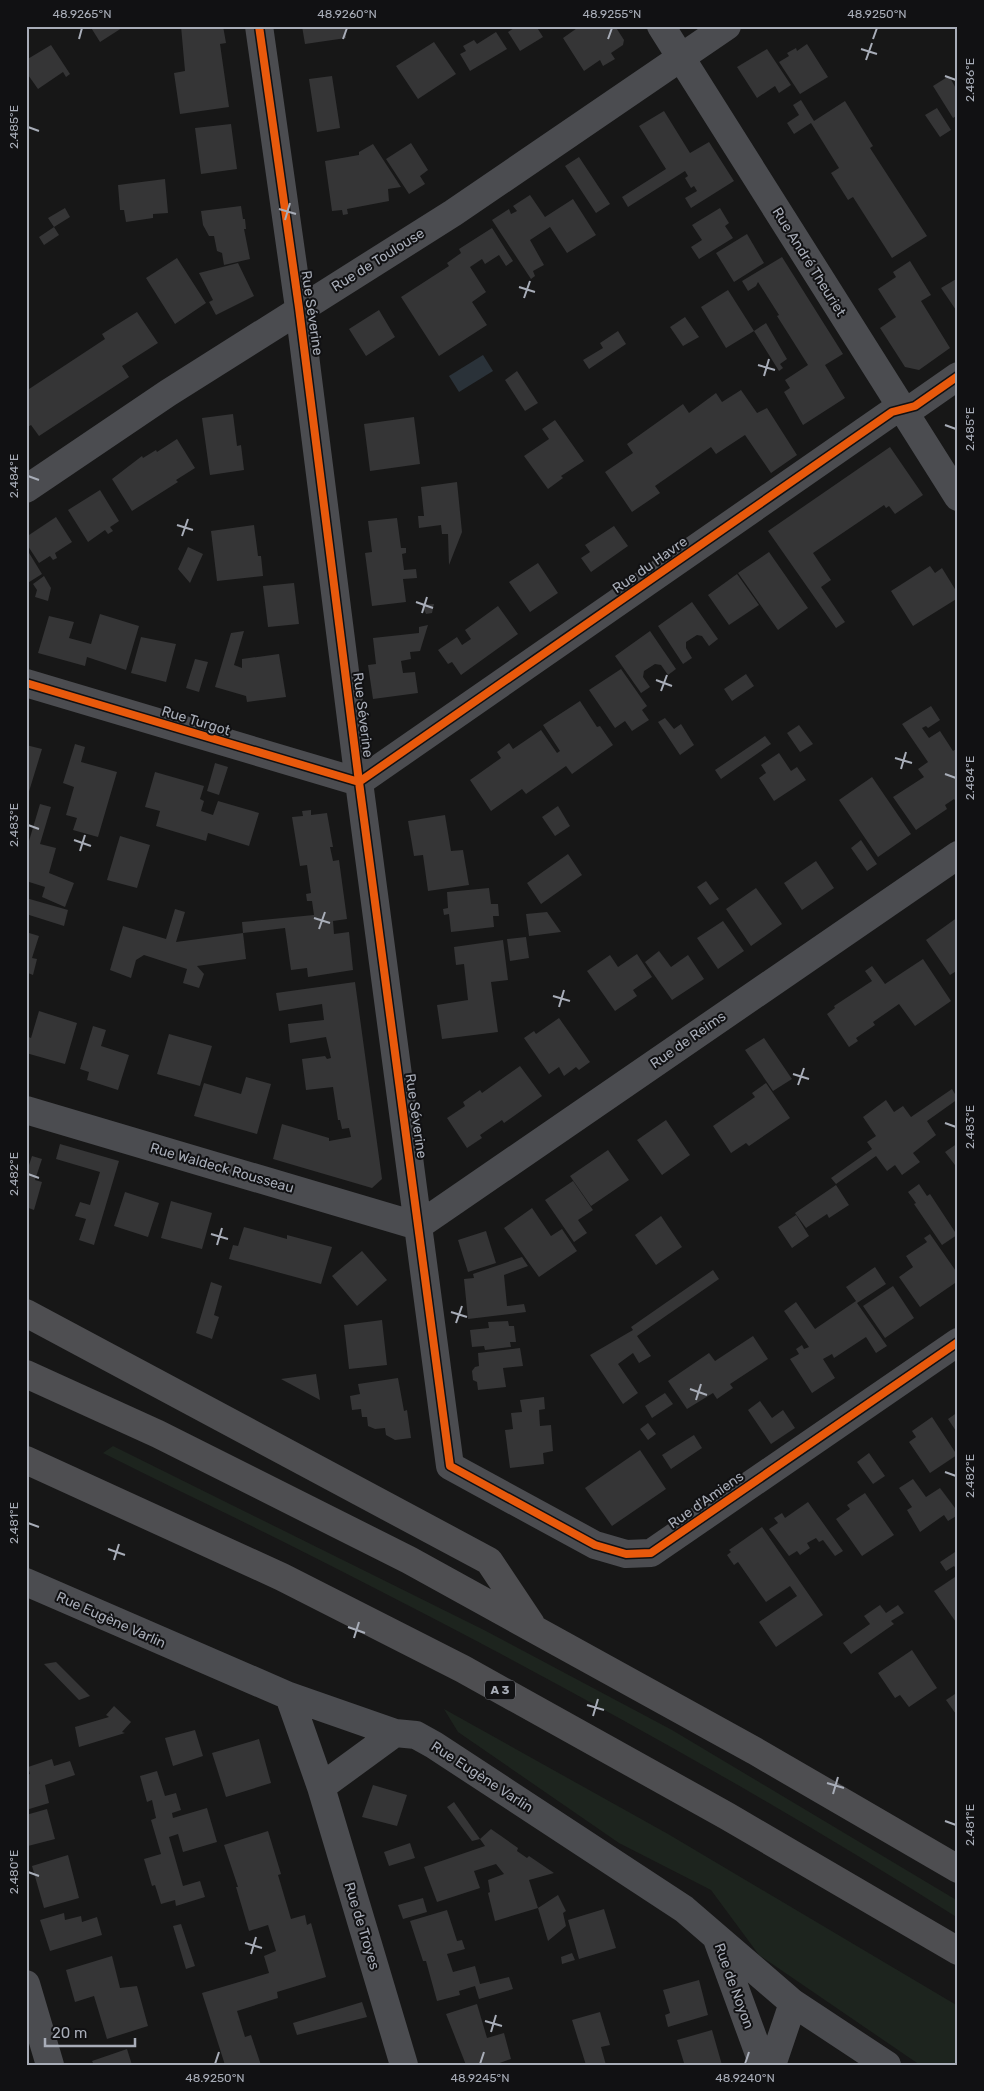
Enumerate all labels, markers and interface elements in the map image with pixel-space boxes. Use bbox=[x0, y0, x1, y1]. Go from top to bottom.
text: 48.9265°N bbox=[53, 7, 111, 21]
text: 48.9260°N bbox=[317, 7, 377, 21]
text: 48.9255°N bbox=[583, 7, 641, 21]
text: 48.9250°N bbox=[847, 7, 907, 21]
text: 2.486°E bbox=[963, 58, 977, 102]
text: 2.485°E bbox=[7, 105, 21, 149]
street label: Rue André Theuriet bbox=[769, 204, 850, 320]
street label: Rue de Toulouse bbox=[328, 225, 428, 295]
street label: Rue Séverine bbox=[298, 269, 326, 357]
text: 2.485°E bbox=[963, 407, 977, 451]
text: 2.484°E bbox=[7, 454, 21, 498]
street label: Rue du Havre bbox=[609, 533, 691, 597]
street label: Rue Séverine bbox=[349, 672, 377, 759]
street label: Rue Turgot bbox=[160, 703, 233, 740]
text: 2.484°E bbox=[963, 756, 977, 800]
text: 2.483°E bbox=[7, 803, 21, 847]
street label: Rue de Reims bbox=[647, 1008, 729, 1072]
street label: Rue Séverine bbox=[402, 1072, 430, 1160]
text: 2.483°E bbox=[963, 1105, 977, 1149]
street label: Rue Waldeck Rousseau bbox=[148, 1139, 296, 1197]
text: 2.482°E bbox=[7, 1152, 21, 1196]
text: 2.482°E bbox=[963, 1454, 977, 1498]
street label: Rue d'Amiens bbox=[665, 1468, 747, 1532]
text: 2.481°E bbox=[7, 1502, 21, 1544]
street label: Rue Eugène Varlin bbox=[54, 1588, 168, 1652]
road number: A 3 bbox=[485, 1680, 515, 1700]
street label: Rue Eugène Varlin bbox=[428, 1738, 536, 1816]
text: 2.481°E bbox=[963, 1804, 977, 1846]
text: 2.480°E bbox=[7, 1850, 21, 1894]
street label: Rue de Troyes bbox=[341, 1880, 383, 1972]
street label: Rue de Noyon bbox=[711, 1941, 757, 2031]
scale bar bbox=[45, 2016, 135, 2048]
text: 20 m bbox=[52, 2024, 87, 2042]
text: 48.9250°N bbox=[185, 2071, 245, 2085]
text: 48.9245°N bbox=[450, 2071, 510, 2085]
text: 48.9240°N bbox=[715, 2071, 775, 2085]

